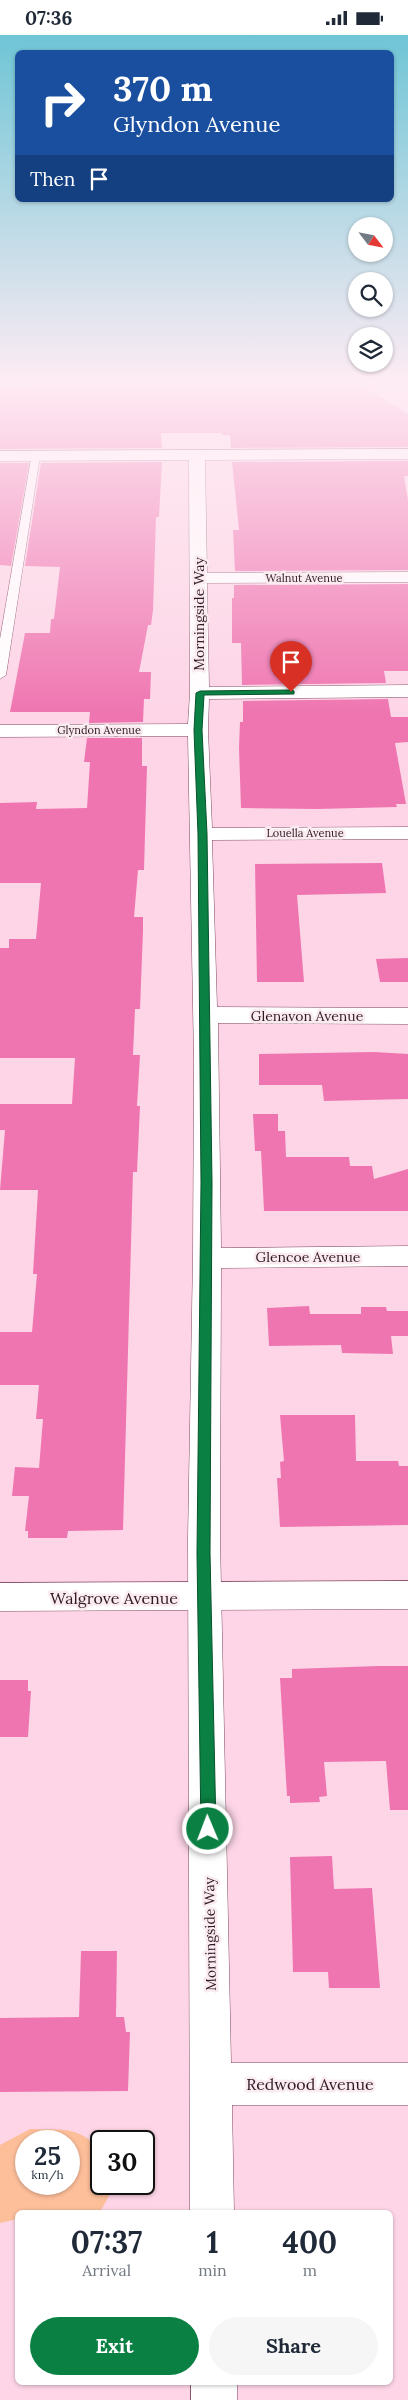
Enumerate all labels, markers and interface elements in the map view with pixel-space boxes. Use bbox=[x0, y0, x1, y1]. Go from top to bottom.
text: 07:36 bbox=[25, 6, 72, 30]
text: 370 m bbox=[113, 66, 213, 111]
icon: right bbox=[30, 70, 95, 135]
text: Glyndon Avenue bbox=[113, 110, 280, 138]
icon: arrive bbox=[85, 165, 113, 193]
text: Then bbox=[30, 167, 75, 191]
north arrow bbox=[348, 217, 392, 263]
map controls bbox=[348, 217, 393, 372]
button: search bbox=[348, 272, 393, 317]
button: layers bbox=[348, 327, 393, 372]
street label: Morningside Way bbox=[190, 557, 208, 671]
street label: Walnut Avenue bbox=[266, 571, 342, 585]
pin bbox=[270, 641, 312, 692]
icon: arrive bbox=[277, 648, 305, 676]
street label: Glyndon Avenue bbox=[57, 723, 141, 737]
street label: Louella Avenue bbox=[266, 826, 344, 840]
street label: Glenavon Avenue bbox=[251, 1007, 364, 1025]
street label: Glencoe Avenue bbox=[256, 1248, 361, 1266]
street label: Walgrove Avenue bbox=[50, 1588, 178, 1608]
position arrow bbox=[181, 1802, 233, 1854]
street label: Morningside Way bbox=[200, 1876, 220, 1991]
street label: Redwood Avenue bbox=[246, 2074, 374, 2094]
speed limit sign: 30 bbox=[90, 2130, 155, 2195]
text: 25 bbox=[34, 2140, 61, 2172]
text: km/h bbox=[31, 2167, 64, 2182]
text: 07:37 bbox=[71, 2223, 142, 2261]
text: 1 bbox=[206, 2223, 219, 2261]
text: 400 bbox=[283, 2223, 337, 2261]
text: Arrival bbox=[82, 2260, 131, 2280]
text: min bbox=[198, 2260, 227, 2280]
text: m bbox=[303, 2260, 317, 2280]
button: Exit bbox=[30, 2317, 199, 2375]
button: Share bbox=[209, 2317, 378, 2375]

